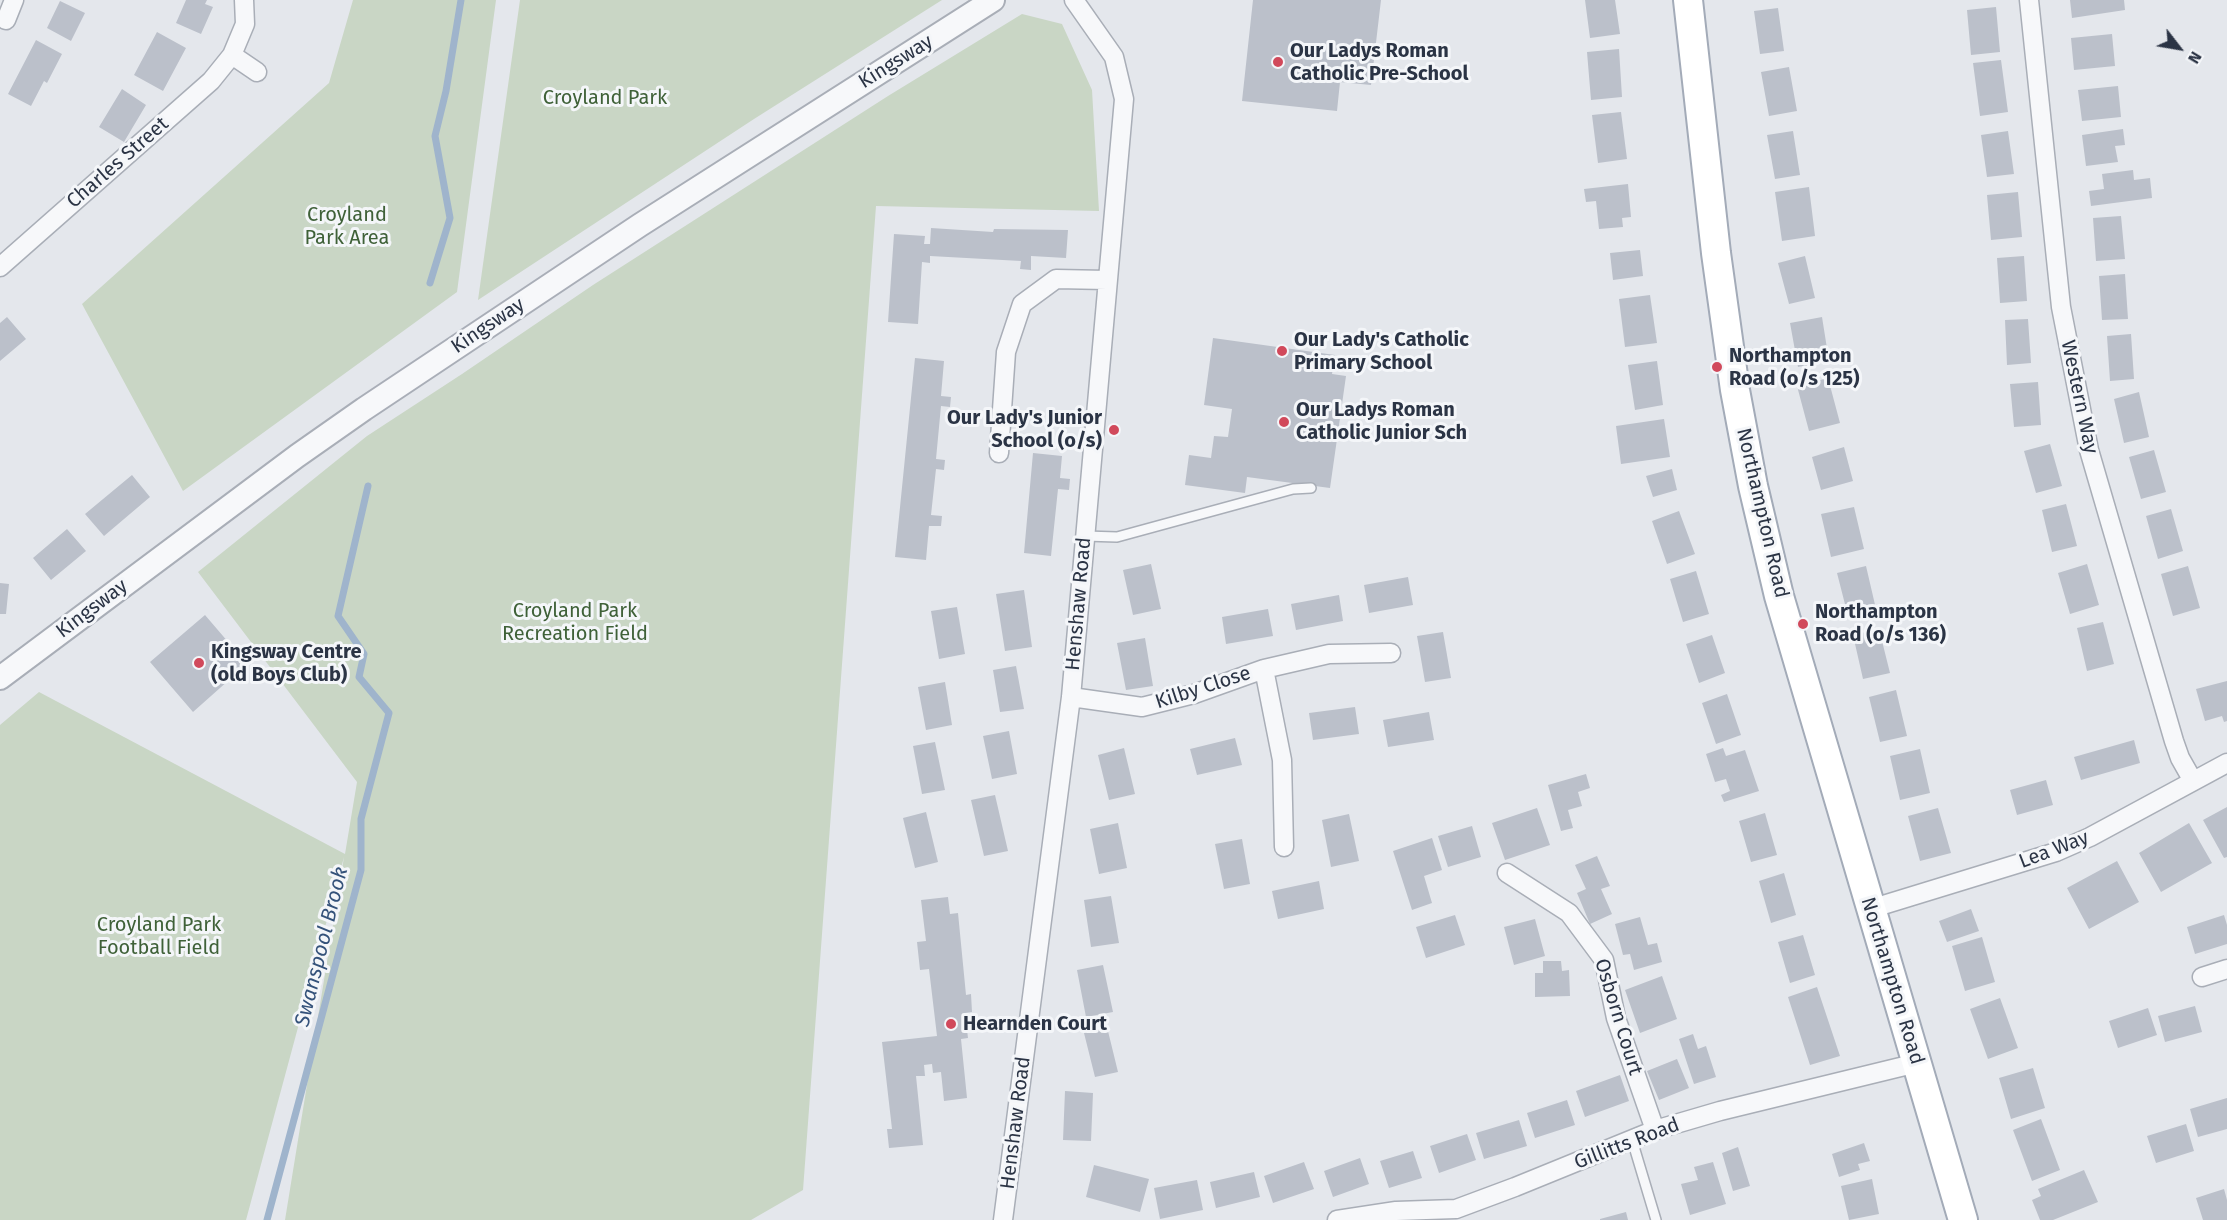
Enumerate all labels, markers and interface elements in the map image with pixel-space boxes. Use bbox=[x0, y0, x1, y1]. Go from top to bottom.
north arrow bbox=[2149, 18, 2209, 78]
street label: Kingsway bbox=[854, 30, 938, 94]
place label: Our Ladys Roman Catholic Pre-School bbox=[1290, 39, 1468, 86]
text: N bbox=[2184, 48, 2206, 67]
marker: Our Ladys Roman Catholic Pre-School bbox=[1271, 55, 1285, 69]
park label: Croyland Park bbox=[543, 86, 667, 110]
street label: Charles Street bbox=[62, 112, 174, 214]
park label: Croyland Park Area bbox=[305, 203, 389, 250]
street label: Kingsway bbox=[447, 293, 529, 359]
place label: Our Lady's Catholic Primary School bbox=[1294, 328, 1469, 375]
street label: Western Way bbox=[2055, 338, 2103, 456]
marker: Our Lady's Catholic Primary School bbox=[1275, 344, 1289, 358]
place label: Northampton Road (o/s 125) bbox=[1729, 344, 1859, 391]
marker: Northampton Road (o/s 125) bbox=[1710, 360, 1724, 374]
place label: Our Ladys Roman Catholic Junior Sch bbox=[1296, 398, 1467, 445]
place label: Our Lady's Junior School (o/s) bbox=[947, 406, 1102, 453]
marker: Our Ladys Roman Catholic Junior Sch bbox=[1277, 415, 1291, 429]
marker: Our Lady's Junior School (o/s) bbox=[1107, 423, 1121, 437]
street label: Northampton Road bbox=[1731, 426, 1793, 600]
street label: Henshaw Road bbox=[1061, 536, 1097, 672]
street label: Kingsway bbox=[52, 574, 132, 644]
park label: Croyland Park Recreation Field bbox=[502, 599, 648, 646]
place label: Northampton Road (o/s 136) bbox=[1815, 600, 1946, 647]
marker: Northampton Road (o/s 136) bbox=[1796, 617, 1810, 631]
place label: Kingsway Centre (old Boys Club) bbox=[211, 640, 361, 687]
marker: Kingsway Centre (old Boys Club) bbox=[192, 656, 206, 670]
street label: Kilby Close bbox=[1152, 661, 1254, 715]
street label: Lea Way bbox=[2016, 826, 2092, 874]
water label: Swanspool Brook bbox=[290, 865, 354, 1029]
street label: Northampton Road bbox=[1855, 894, 1929, 1068]
park label: Croyland Park Football Field bbox=[97, 913, 221, 960]
street label: Osborn Court bbox=[1589, 956, 1647, 1078]
place label: Hearnden Court bbox=[963, 1012, 1107, 1036]
marker: Hearnden Court bbox=[944, 1017, 958, 1031]
street label: Henshaw Road bbox=[996, 1055, 1036, 1191]
street label: Gillitts Road bbox=[1571, 1113, 1683, 1175]

